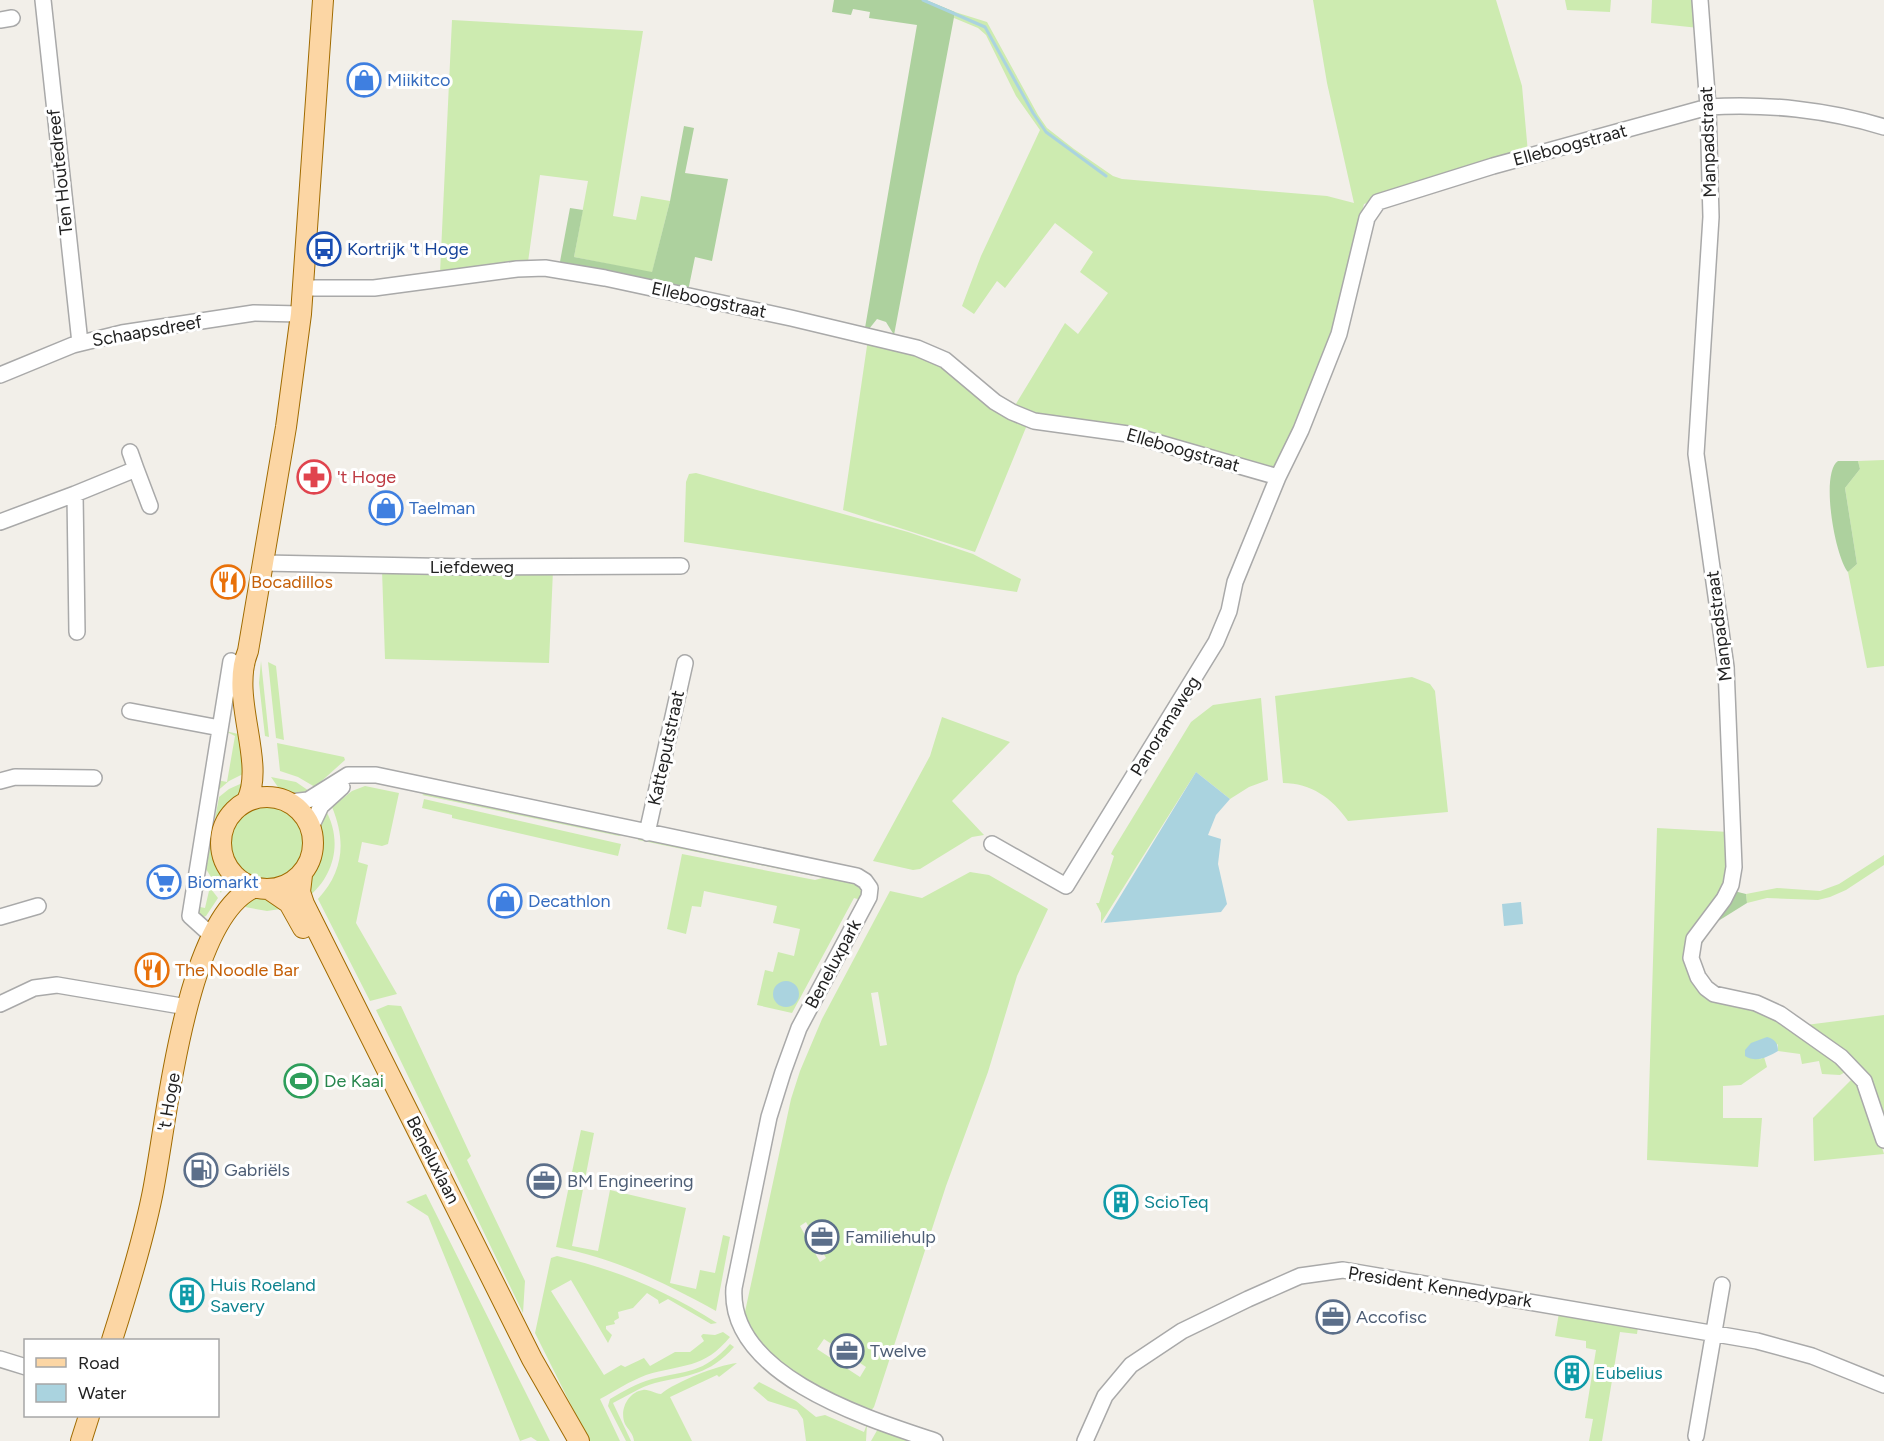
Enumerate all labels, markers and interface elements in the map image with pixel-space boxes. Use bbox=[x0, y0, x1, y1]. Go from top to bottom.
shop icon: Miikitco bbox=[346, 62, 382, 98]
place label: Miikitco bbox=[387, 69, 450, 91]
street label: Manpadstraat bbox=[1695, 86, 1721, 198]
street label: Ten Houtedreef bbox=[42, 108, 78, 236]
street label: Elleboogstraat bbox=[1511, 119, 1629, 171]
bus stop icon: Kortrijk 't Hoge bbox=[306, 231, 342, 267]
place label: Kortrijk 't Hoge bbox=[347, 238, 469, 260]
street label: Elleboogstraat bbox=[650, 277, 769, 323]
street label: Schaapsdreef bbox=[90, 310, 204, 351]
street label: Elleboogstraat bbox=[1124, 423, 1242, 477]
pharmacy icon: 't Hoge bbox=[296, 459, 332, 495]
place label: 't Hoge bbox=[337, 466, 396, 488]
shop icon: Taelman bbox=[368, 490, 404, 526]
place label: Taelman bbox=[409, 497, 475, 519]
street label: Liefdeweg bbox=[430, 556, 514, 578]
restaurant icon: Bocadillos bbox=[210, 564, 246, 600]
street label: Manpadstraat bbox=[1701, 569, 1737, 683]
place label: Bocadillos bbox=[251, 571, 333, 593]
street label: Panoramaweg bbox=[1126, 672, 1204, 780]
street label: Katteputstraat bbox=[643, 688, 689, 808]
supermarket icon: Biomarkt bbox=[146, 864, 182, 900]
place label: Biomarkt bbox=[187, 871, 259, 893]
shop icon: Decathlon bbox=[487, 883, 523, 919]
place label: Decathlon bbox=[528, 890, 610, 912]
street label: Beneluxpark bbox=[800, 915, 866, 1012]
restaurant icon: The Noodle Bar bbox=[134, 952, 170, 988]
place label: The Noodle Bar bbox=[175, 959, 299, 981]
sports icon: De Kaai bbox=[283, 1063, 319, 1099]
place label: De Kaai bbox=[324, 1070, 384, 1092]
street label: 't Hoge bbox=[153, 1071, 185, 1133]
street label: Beneluxlaan bbox=[401, 1112, 465, 1208]
fuel station icon: Gabriëls bbox=[183, 1152, 219, 1188]
place label: Gabriëls bbox=[224, 1159, 290, 1181]
office icon: BM Engineering bbox=[526, 1163, 562, 1199]
place label: BM Engineering bbox=[567, 1170, 694, 1192]
building icon: ScioTeq bbox=[1103, 1184, 1139, 1220]
place label: ScioTeq bbox=[1144, 1191, 1208, 1213]
office icon: Familiehulp bbox=[804, 1219, 840, 1255]
place label: Familiehulp bbox=[845, 1226, 936, 1248]
street label: President Kennedypark bbox=[1347, 1262, 1534, 1312]
place label: Huis Roeland Savery bbox=[210, 1274, 316, 1317]
building icon: Huis Roeland Savery bbox=[169, 1277, 205, 1313]
office icon: Accofisc bbox=[1315, 1299, 1351, 1335]
place label: Accofisc bbox=[1356, 1306, 1427, 1328]
office icon: Twelve bbox=[829, 1333, 865, 1369]
legend bbox=[24, 1339, 219, 1417]
place label: Twelve bbox=[870, 1340, 927, 1362]
text: Road bbox=[78, 1352, 119, 1374]
building icon: Eubelius bbox=[1554, 1355, 1590, 1391]
place label: Eubelius bbox=[1595, 1362, 1663, 1384]
text: Water bbox=[78, 1382, 126, 1404]

